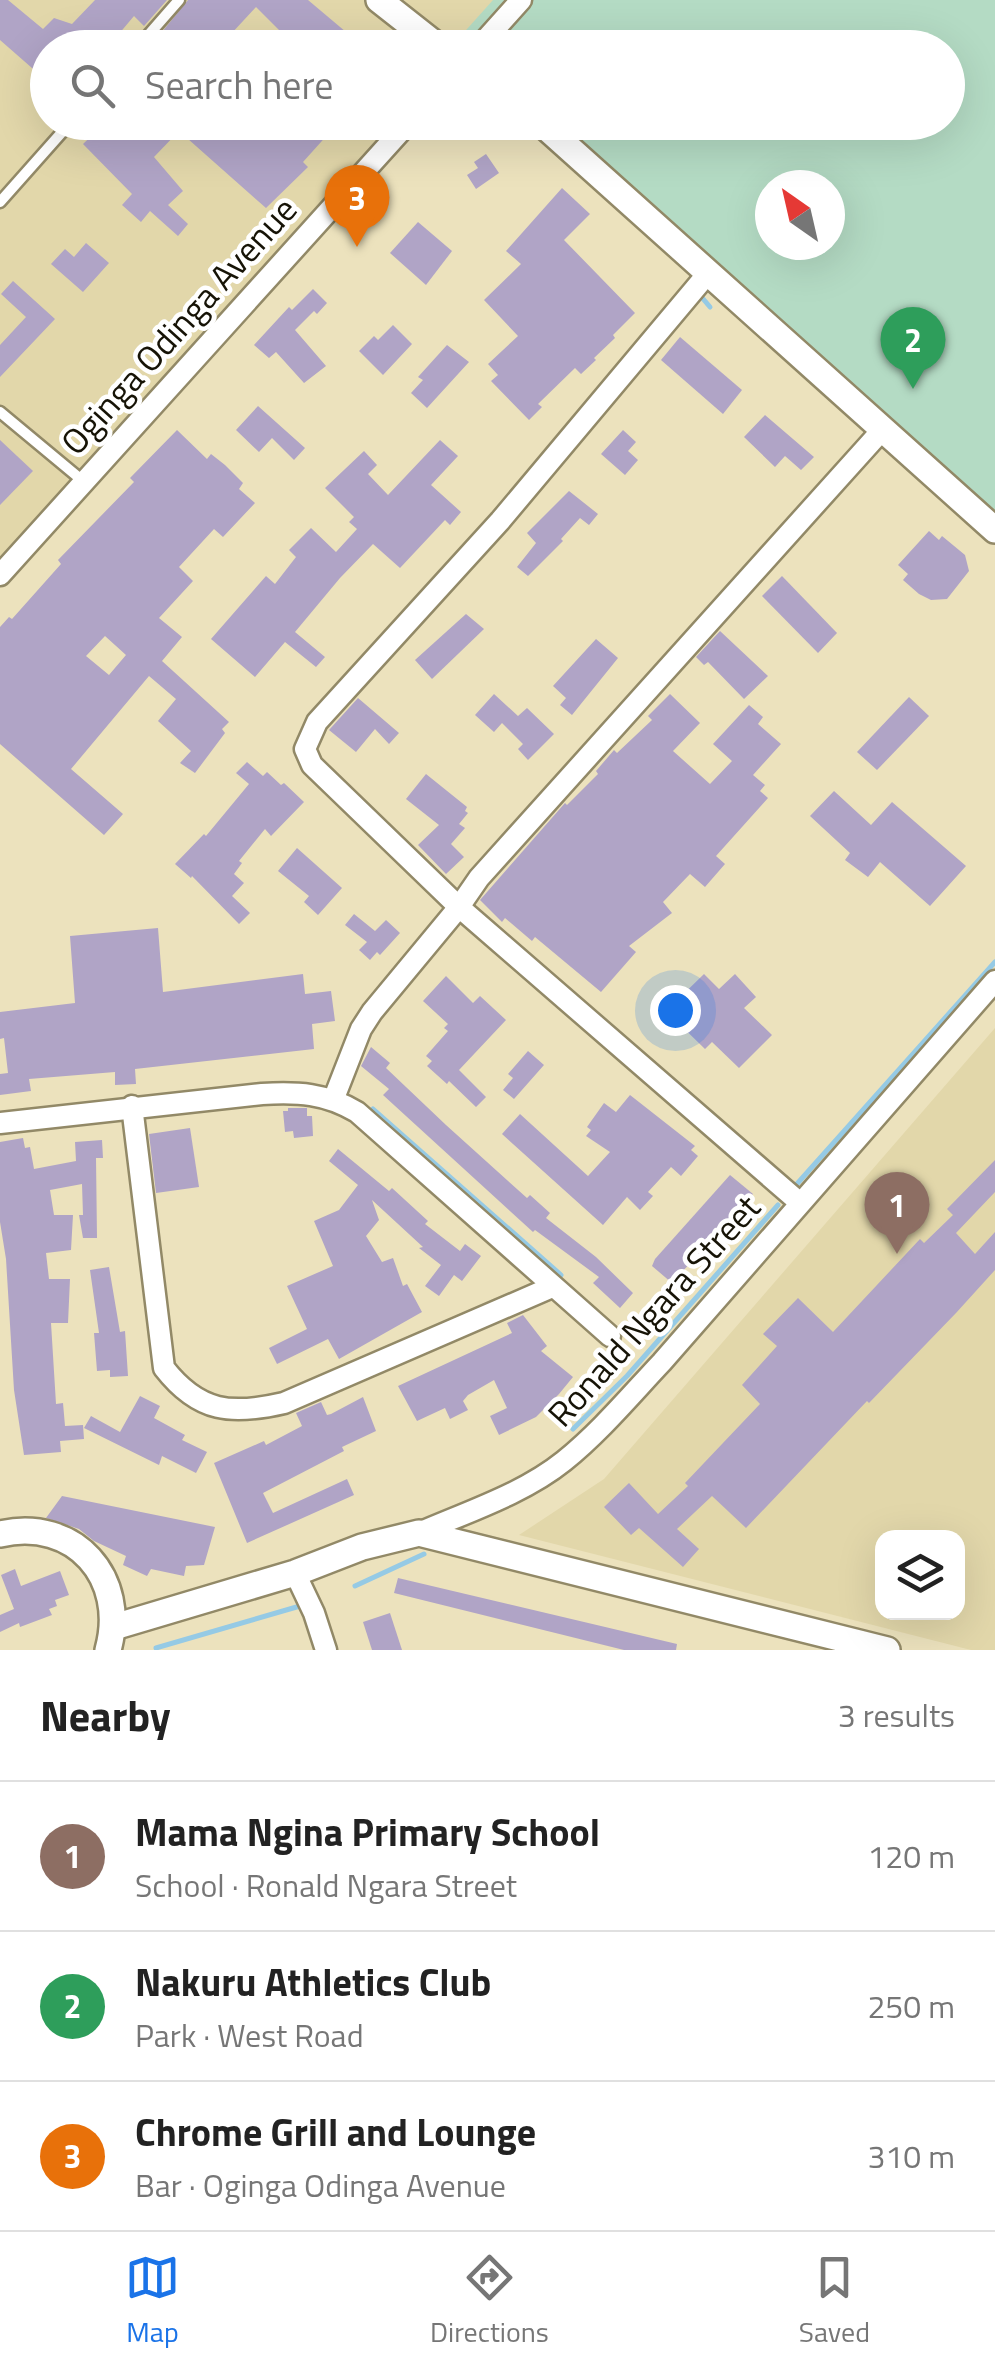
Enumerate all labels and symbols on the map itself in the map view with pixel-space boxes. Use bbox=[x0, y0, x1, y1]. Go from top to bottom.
pin: 3 bbox=[324, 164, 390, 247]
north arrow bbox=[755, 170, 845, 260]
street label: Oginga Odinga Avenue bbox=[47, 184, 309, 467]
pin: 2 bbox=[880, 306, 946, 389]
your location bbox=[650, 985, 701, 1036]
pin: 1 bbox=[864, 1172, 930, 1254]
street label: Ronald Ngara Street bbox=[534, 1182, 773, 1439]

